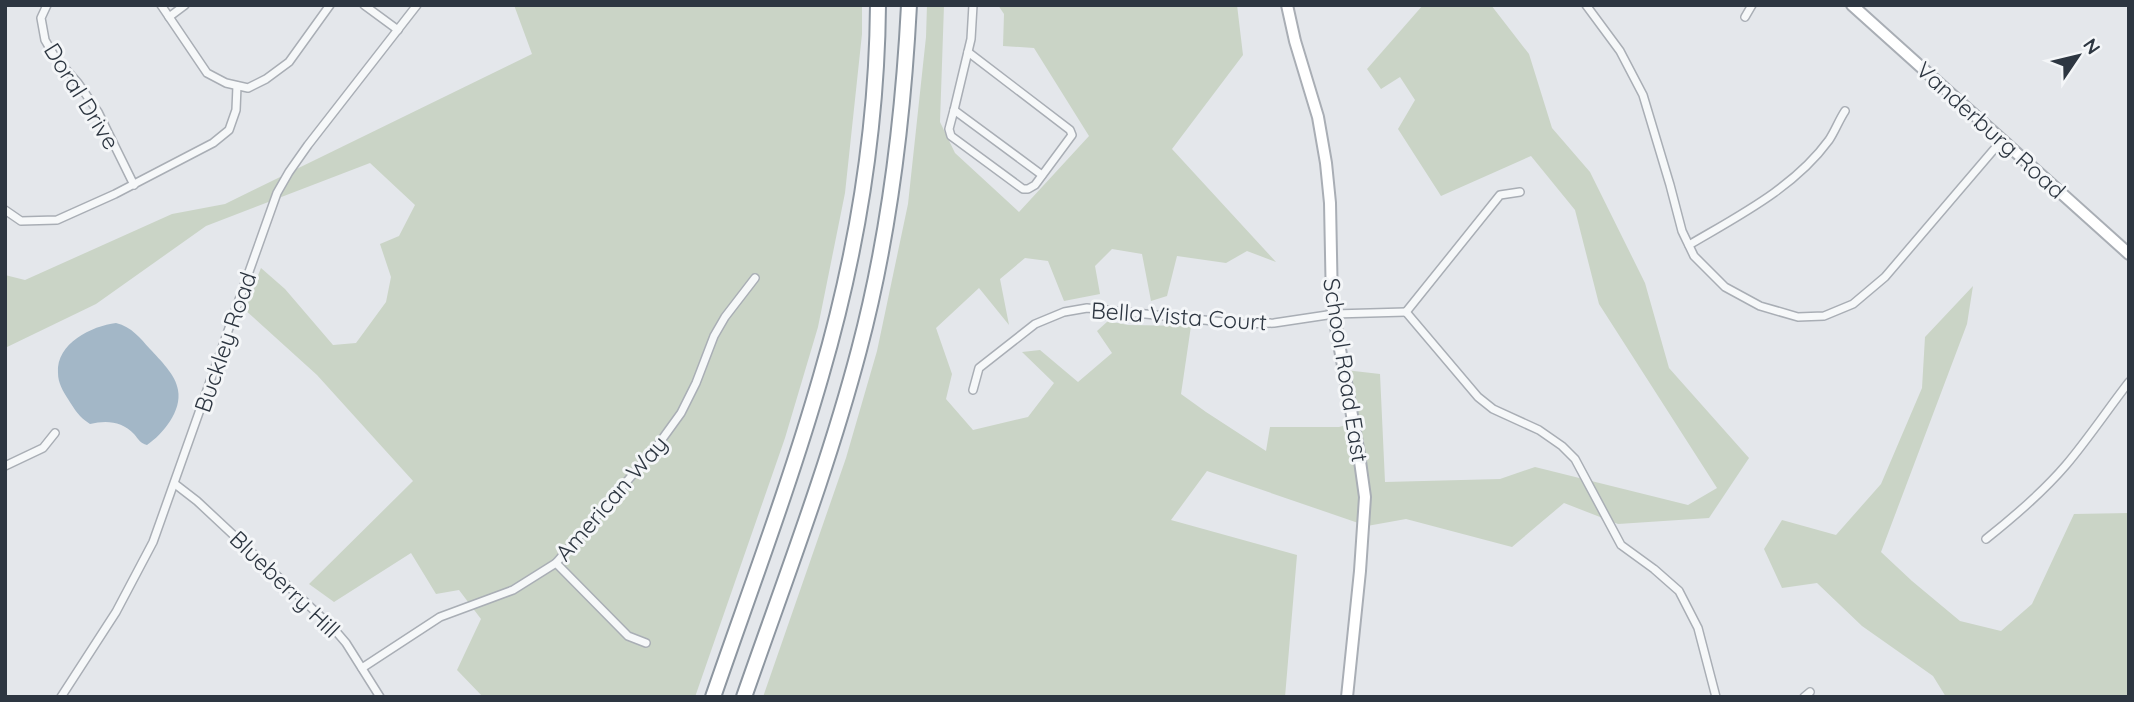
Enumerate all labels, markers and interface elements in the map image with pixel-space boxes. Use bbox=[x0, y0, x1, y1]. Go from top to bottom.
north arrow bbox=[2043, 21, 2113, 91]
text: N bbox=[2078, 34, 2106, 59]
street label: Doral Drive bbox=[38, 37, 126, 155]
street label: Vanderburg Road bbox=[1910, 55, 2072, 205]
street label: Buckley Road bbox=[187, 268, 263, 416]
street label: School Road East bbox=[1317, 276, 1375, 464]
street label: Bella Vista Court bbox=[1090, 295, 1268, 337]
street label: American Way bbox=[549, 429, 673, 567]
street label: Blueberry Hill bbox=[224, 524, 346, 644]

